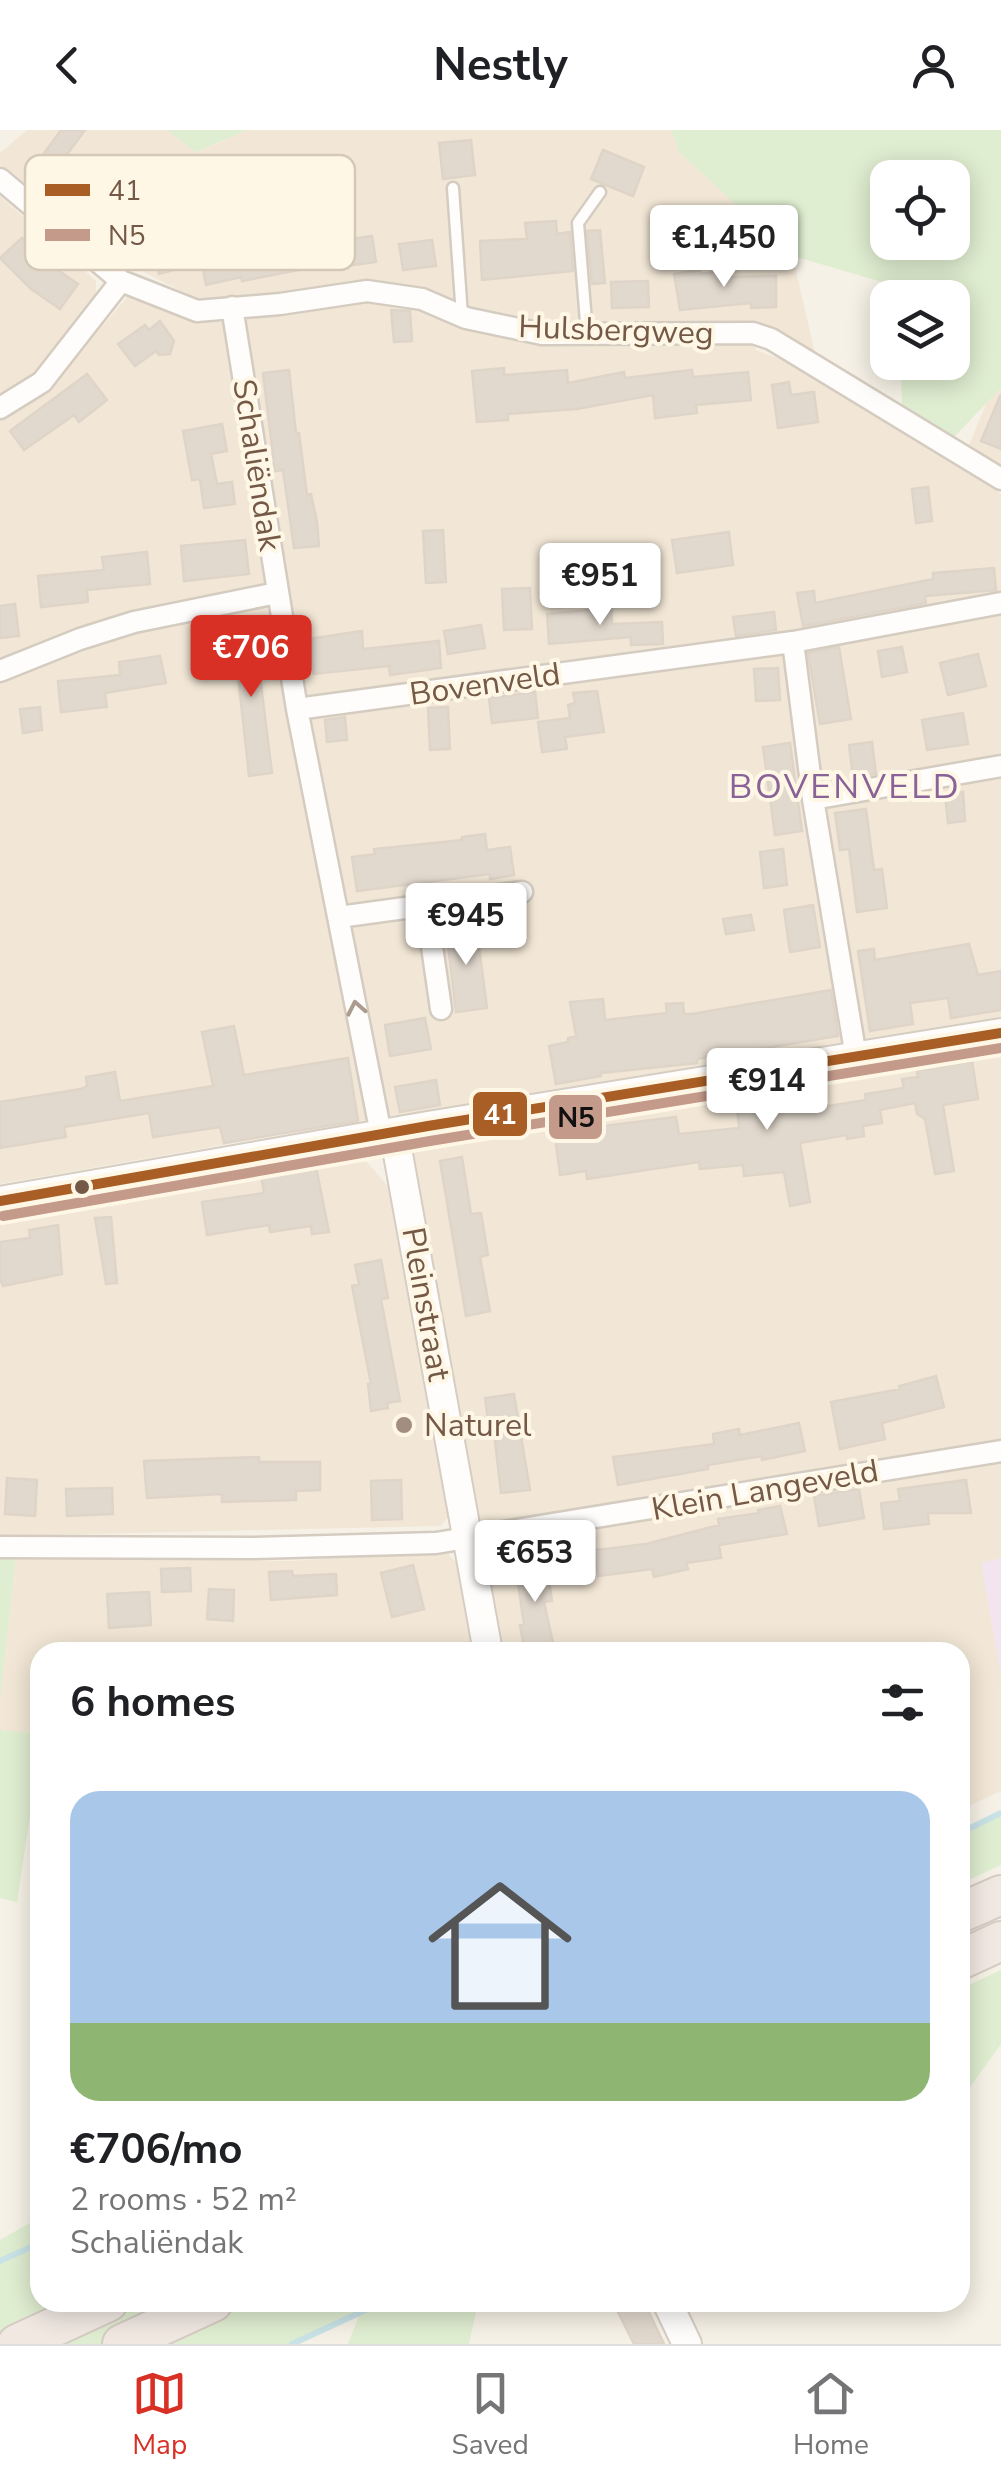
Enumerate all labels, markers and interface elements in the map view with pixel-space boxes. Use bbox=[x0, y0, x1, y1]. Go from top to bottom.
text: Nestly bbox=[433, 35, 568, 96]
icon: back bbox=[40, 38, 95, 93]
icon: person bbox=[906, 38, 961, 93]
legend bbox=[25, 155, 355, 270]
map controls bbox=[870, 160, 970, 380]
button: locate bbox=[870, 160, 970, 260]
text: 41 bbox=[108, 172, 142, 210]
pin: €1,450 bbox=[643, 205, 805, 290]
text: €1,450 bbox=[672, 216, 776, 259]
text: N5 bbox=[108, 217, 146, 255]
button: layers bbox=[870, 280, 970, 380]
street label: Hulsbergweg bbox=[518, 305, 714, 355]
street label: Schaliëndak bbox=[222, 376, 292, 555]
pin: €951 bbox=[541, 543, 659, 628]
text: €951 bbox=[562, 554, 638, 597]
pin: €706 bbox=[192, 615, 310, 700]
text: €706 bbox=[213, 626, 289, 669]
street label: Bovenveld bbox=[407, 652, 563, 716]
district label: BOVENVELD bbox=[729, 763, 961, 810]
pin: €945 bbox=[407, 883, 525, 968]
text: €945 bbox=[428, 894, 504, 937]
one-way arrow bbox=[347, 1000, 368, 1017]
pin: €914 bbox=[708, 1048, 826, 1133]
text: €914 bbox=[729, 1059, 805, 1102]
line badge: 41 bbox=[471, 1090, 529, 1138]
line badge: N5 bbox=[547, 1093, 604, 1141]
text: 41 bbox=[483, 1096, 517, 1134]
text: N5 bbox=[557, 1099, 595, 1137]
unlabelled marker bbox=[72, 1177, 92, 1197]
street label: Pleinstraat bbox=[391, 1224, 461, 1385]
place label: Naturel bbox=[424, 1404, 532, 1447]
marker: Naturel bbox=[393, 1414, 415, 1436]
street label: Klein Langeveld bbox=[648, 1449, 882, 1531]
pin: €653 bbox=[476, 1520, 594, 1605]
text: €653 bbox=[497, 1531, 573, 1574]
text: 6 homes bbox=[70, 1674, 235, 1731]
icon: filters bbox=[875, 1675, 930, 1730]
icon: home bbox=[410, 1856, 590, 2036]
text: €706/mo bbox=[70, 2121, 242, 2178]
text: 2 rooms · 52 m² bbox=[70, 2178, 297, 2221]
text: Schaliëndak bbox=[70, 2221, 243, 2264]
tab: Map bbox=[132, 2366, 187, 2464]
tab: Saved bbox=[451, 2366, 529, 2464]
tab: Home bbox=[793, 2366, 869, 2464]

